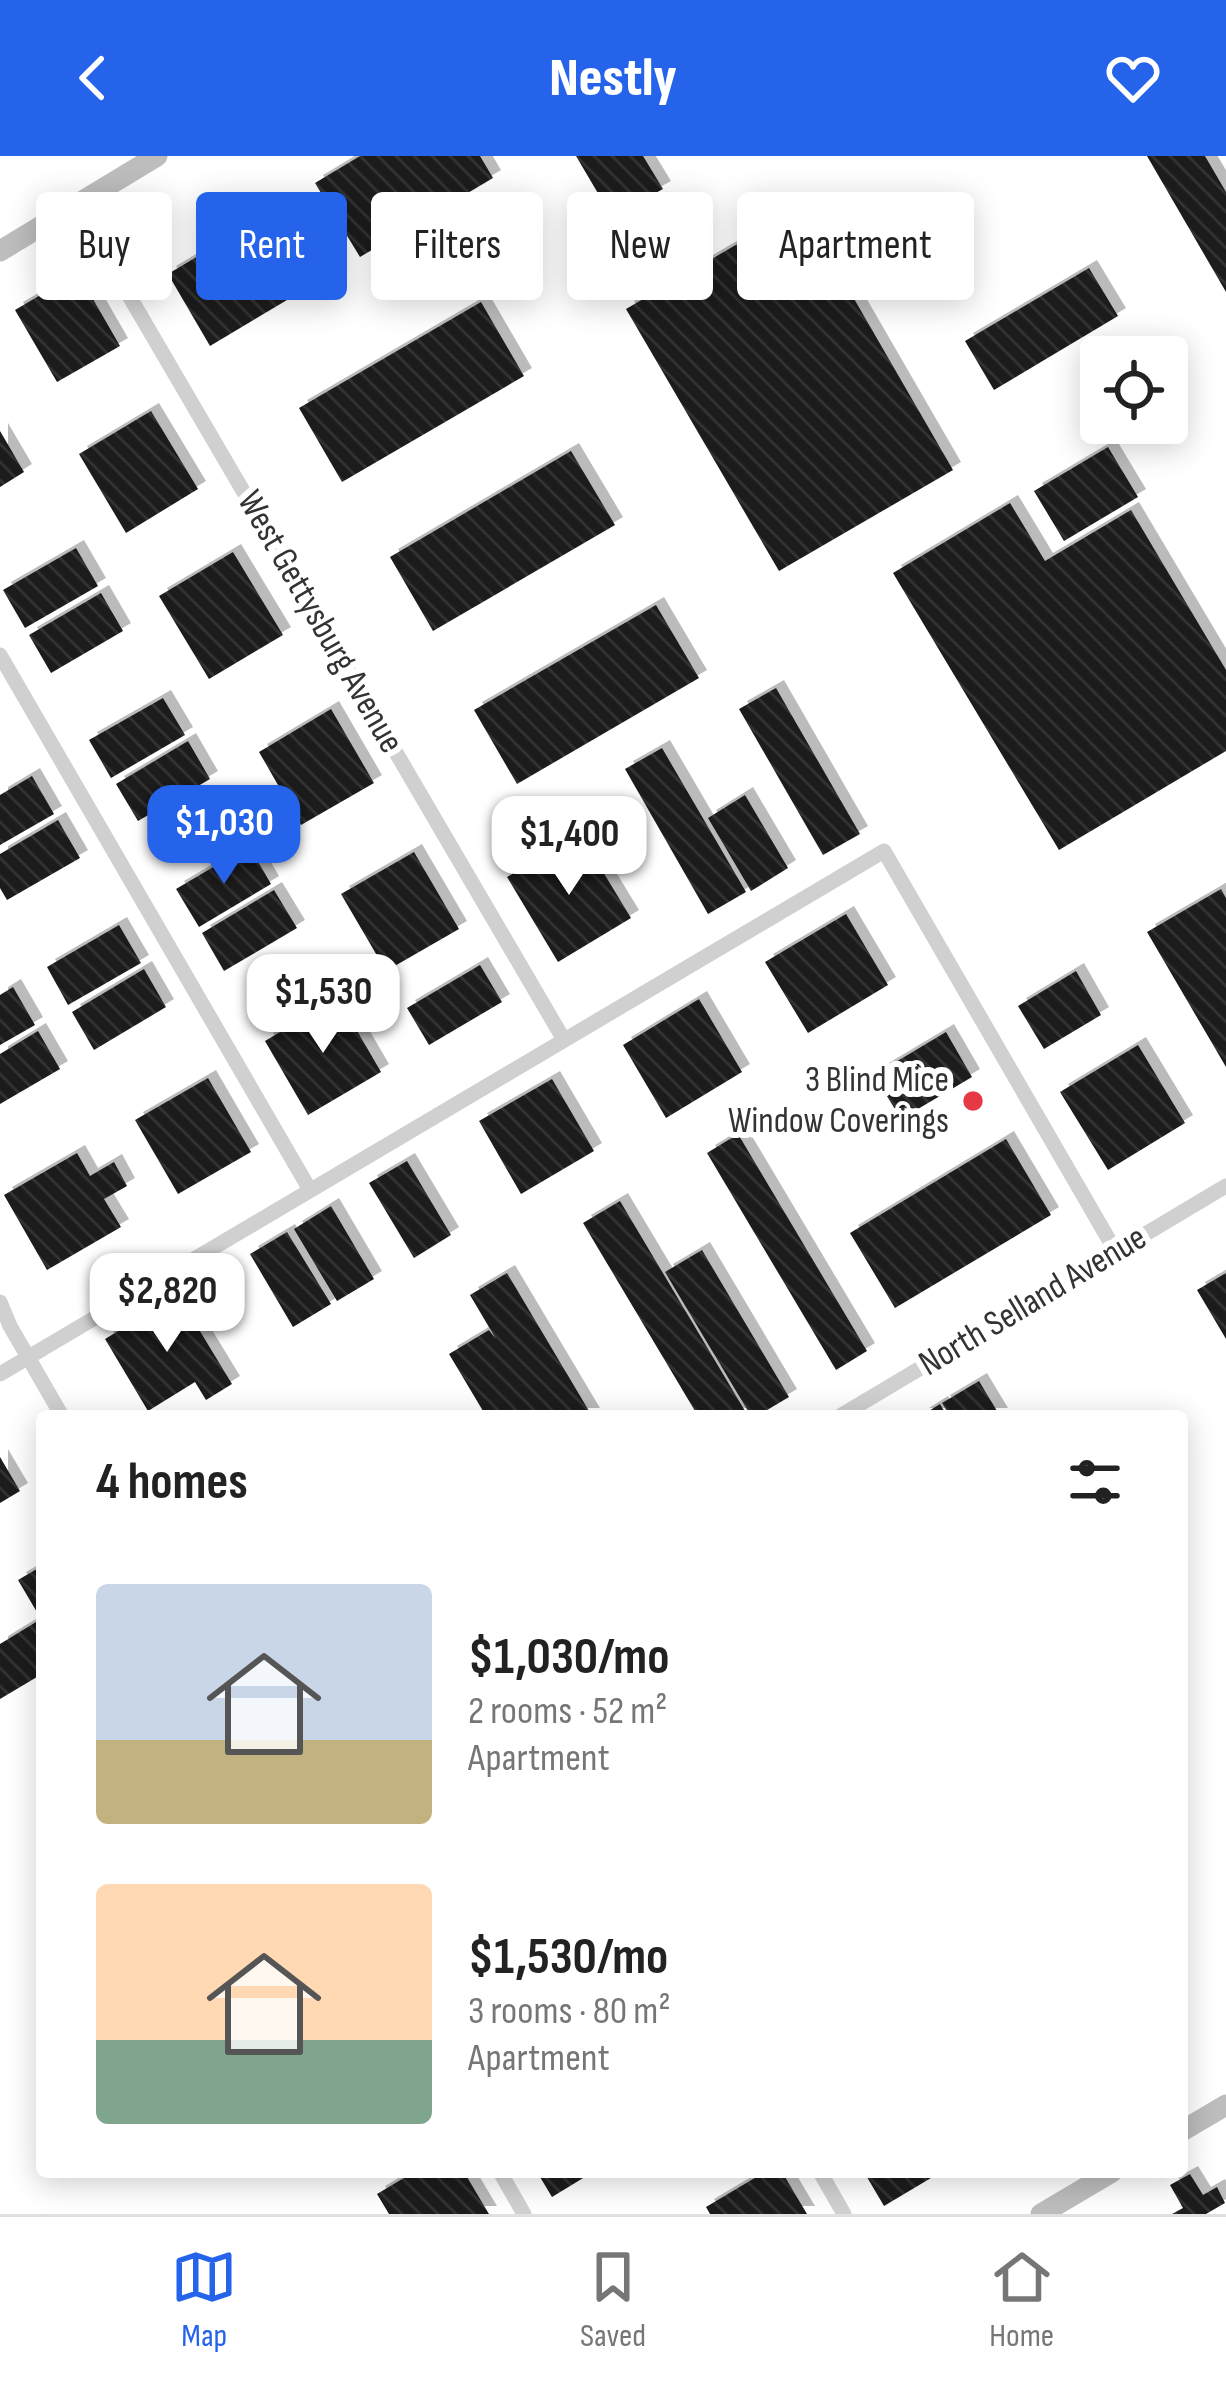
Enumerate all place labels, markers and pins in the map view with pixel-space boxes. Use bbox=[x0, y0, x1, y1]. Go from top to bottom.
pin: $1,030 bbox=[126, 785, 322, 887]
pin: $1,400 bbox=[471, 796, 667, 898]
pin: $1,530 bbox=[225, 954, 421, 1056]
place label: 3 Blind Mice Window Coverings bbox=[728, 1059, 949, 1143]
marker: 3 Blind Mice Window Coverings bbox=[960, 1088, 986, 1114]
pin: $2,820 bbox=[69, 1253, 265, 1355]

